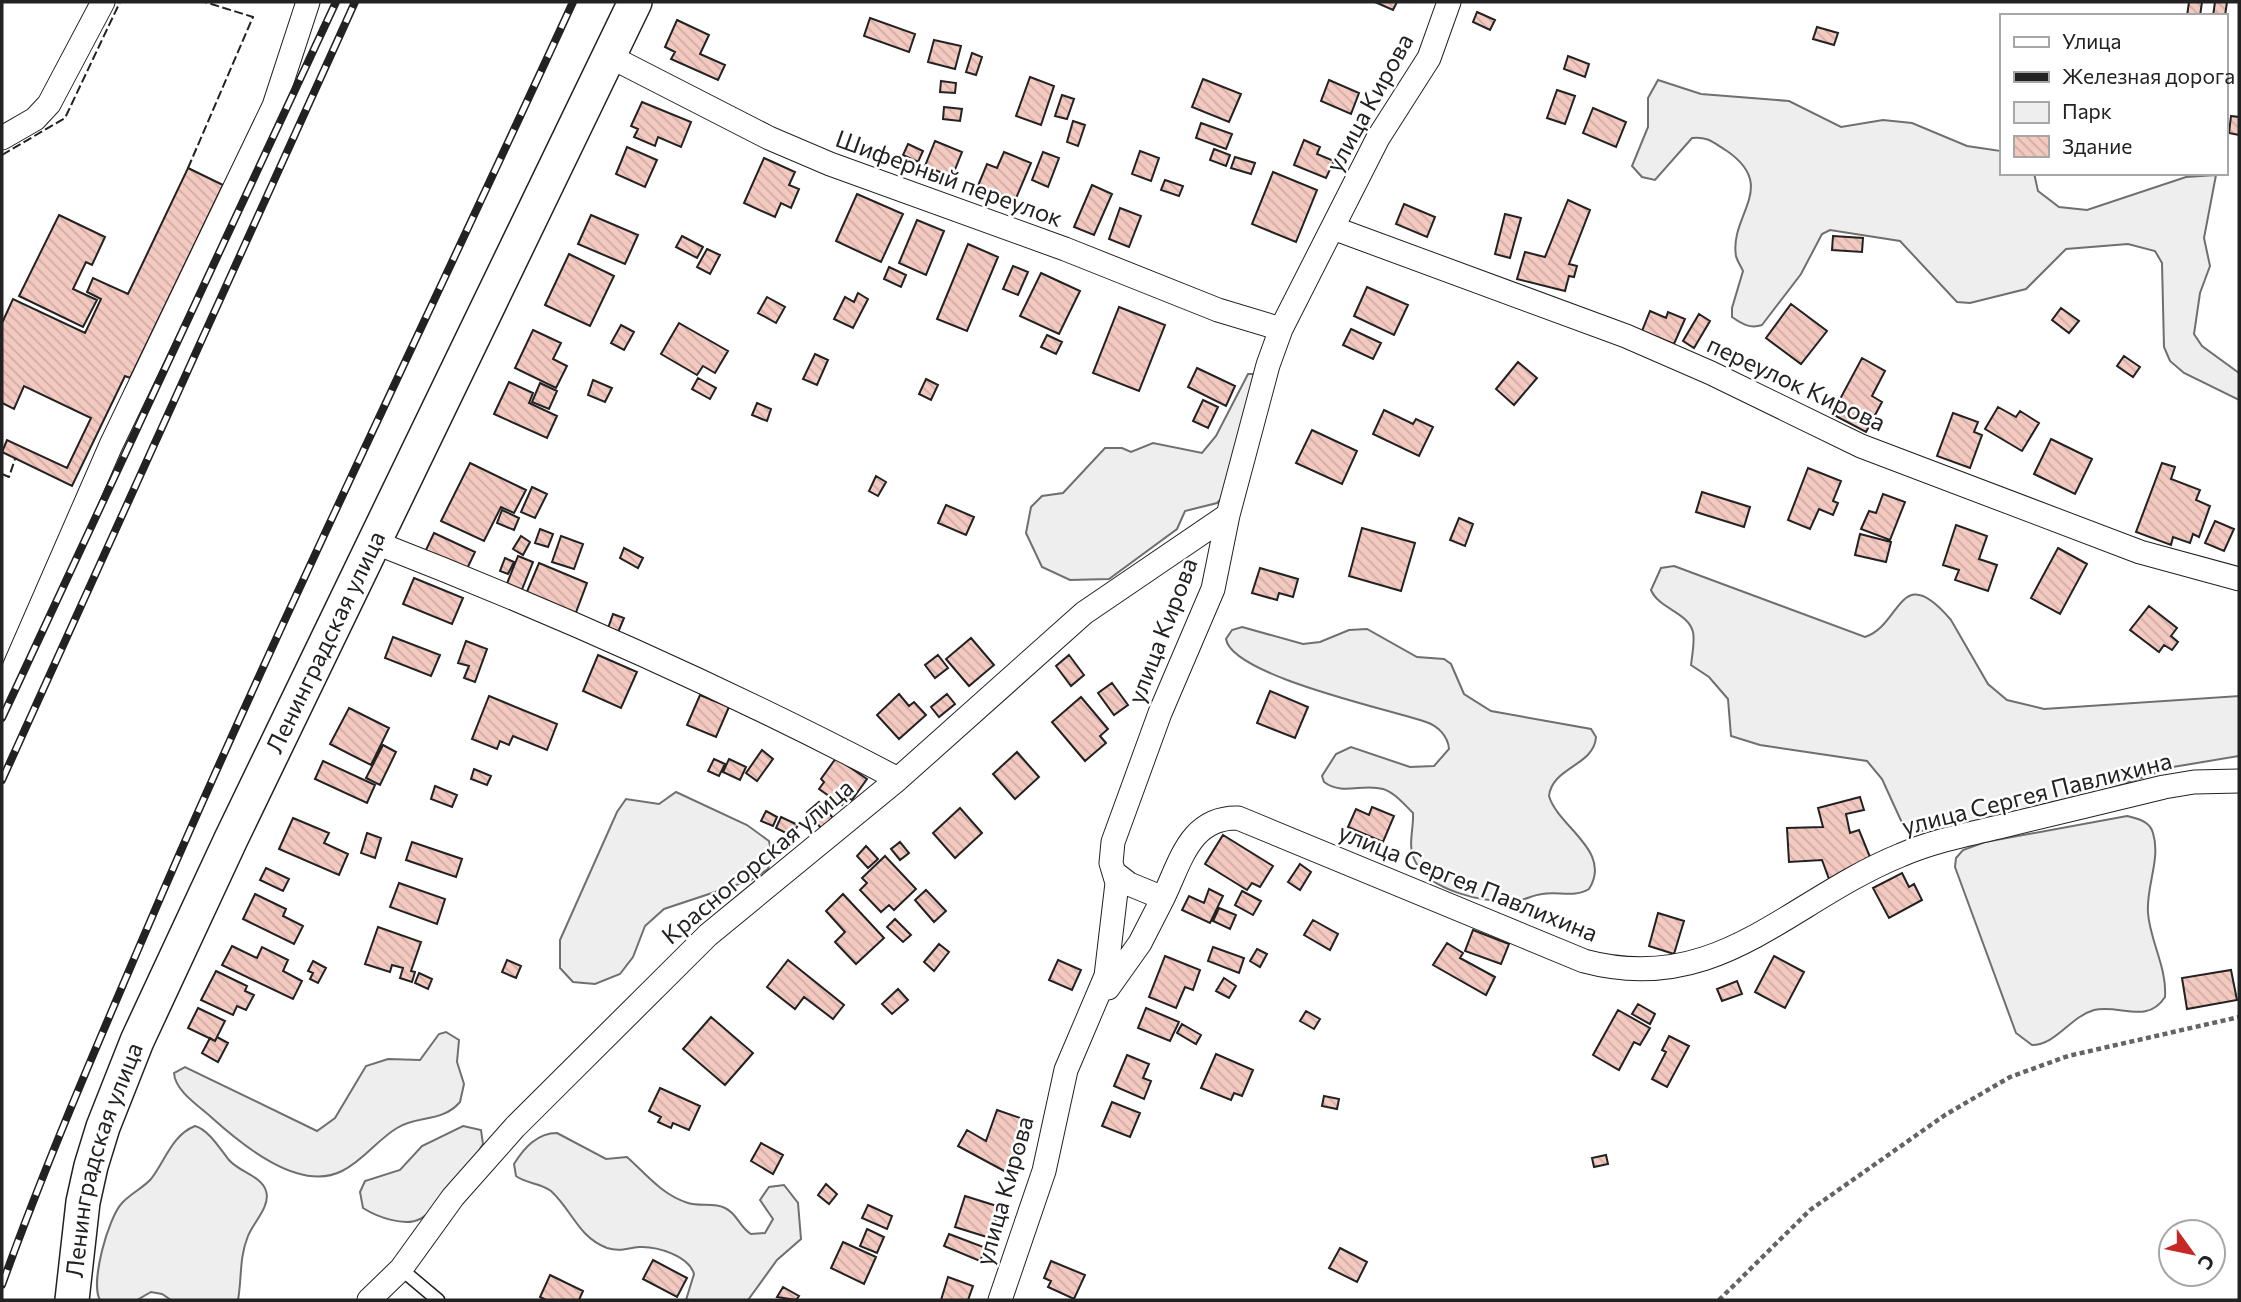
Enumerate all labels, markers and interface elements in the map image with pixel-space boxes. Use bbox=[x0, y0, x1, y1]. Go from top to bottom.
legend bbox=[2000, 14, 2227, 175]
street label: улица Кирова bbox=[1319, 28, 1419, 176]
text: Улица bbox=[2062, 28, 2121, 53]
text: Железная дорога bbox=[2062, 63, 2235, 88]
text: Парк bbox=[2062, 98, 2112, 123]
street label: Шиферный переулок bbox=[832, 123, 1067, 232]
text: Здание bbox=[2062, 133, 2132, 158]
street label: переулок Кирова bbox=[1703, 329, 1890, 437]
street label: Ленинградская улица bbox=[259, 526, 390, 757]
street label: улица Кирова bbox=[1121, 554, 1203, 707]
street label: улица Сергея Павлихина bbox=[1899, 745, 2175, 840]
street label: Красногорская улица bbox=[655, 772, 859, 949]
street label: улица Сергея Павлихина bbox=[1335, 816, 1602, 947]
street label: Ленинградская улица bbox=[59, 1038, 148, 1279]
street label: улица Кирова bbox=[968, 1113, 1039, 1268]
north arrow bbox=[2157, 1218, 2227, 1288]
text: С bbox=[2193, 1251, 2220, 1274]

